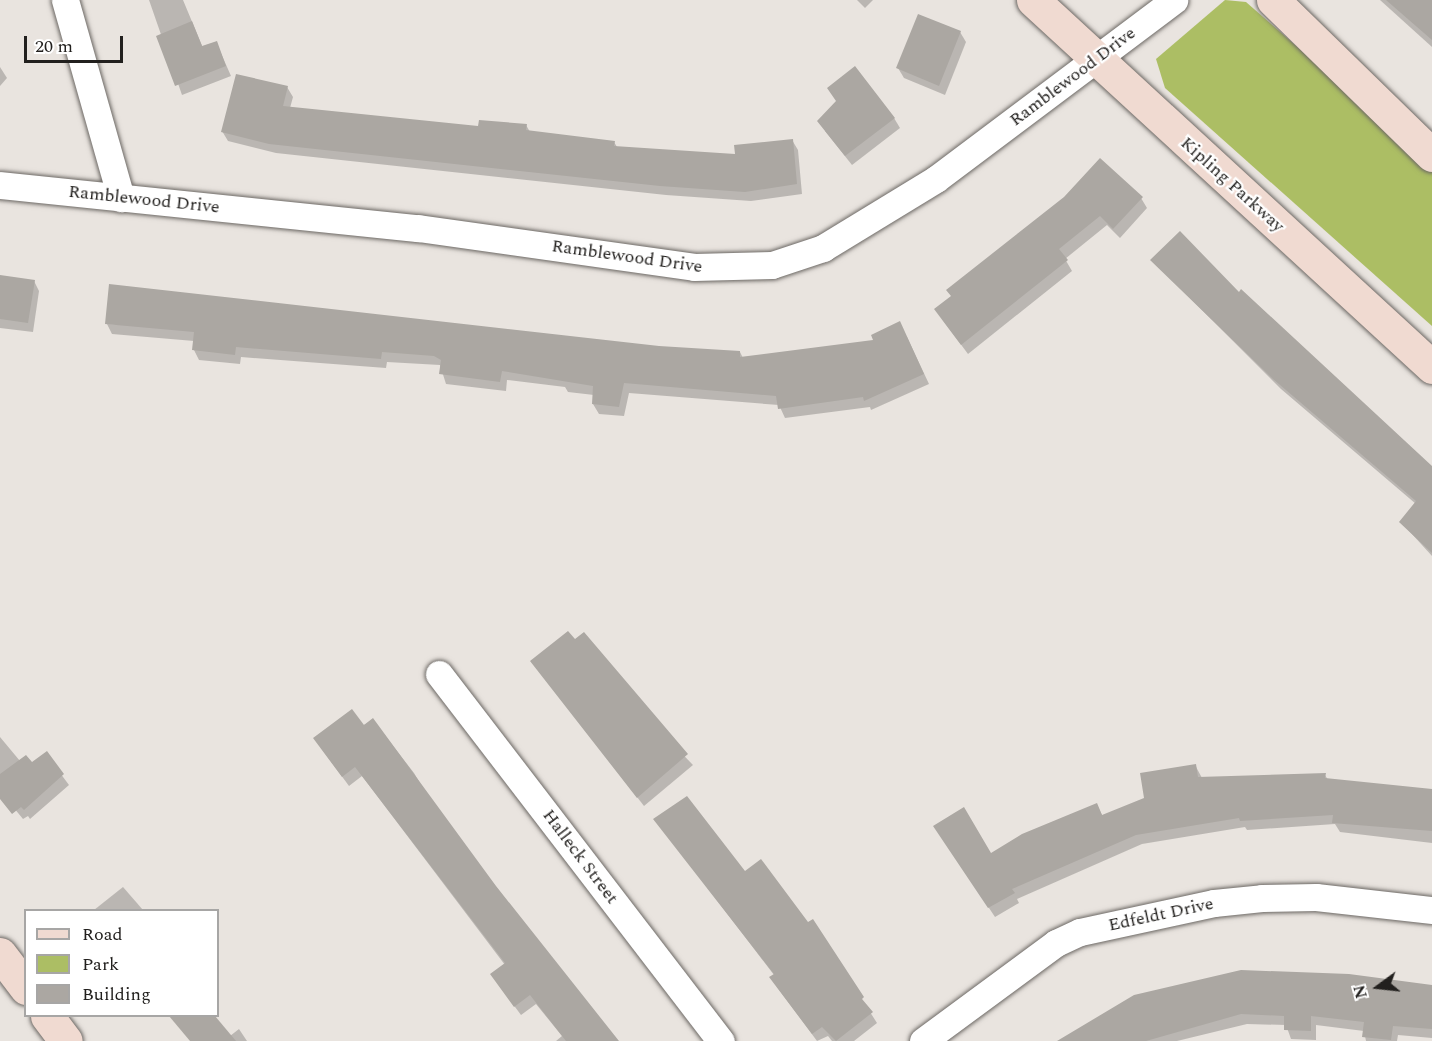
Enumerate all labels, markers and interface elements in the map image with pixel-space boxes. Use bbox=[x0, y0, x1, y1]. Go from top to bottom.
street label: Ramblewood Drive bbox=[1006, 23, 1140, 131]
scale bar bbox=[27, 24, 126, 62]
text: 20 m bbox=[35, 33, 73, 60]
street label: Kipling Parkway bbox=[1176, 133, 1288, 237]
street label: Ramblewood Drive bbox=[67, 181, 221, 219]
street label: Ramblewood Drive bbox=[550, 236, 704, 278]
street label: Halleck Street bbox=[537, 805, 623, 909]
street label: Edfeldt Drive bbox=[1106, 893, 1216, 937]
legend bbox=[24, 909, 219, 1017]
text: Road bbox=[82, 921, 123, 948]
text: Park bbox=[82, 951, 119, 978]
north arrow bbox=[1348, 957, 1408, 1017]
text: Building bbox=[82, 981, 151, 1008]
text: N bbox=[1347, 982, 1374, 1001]

